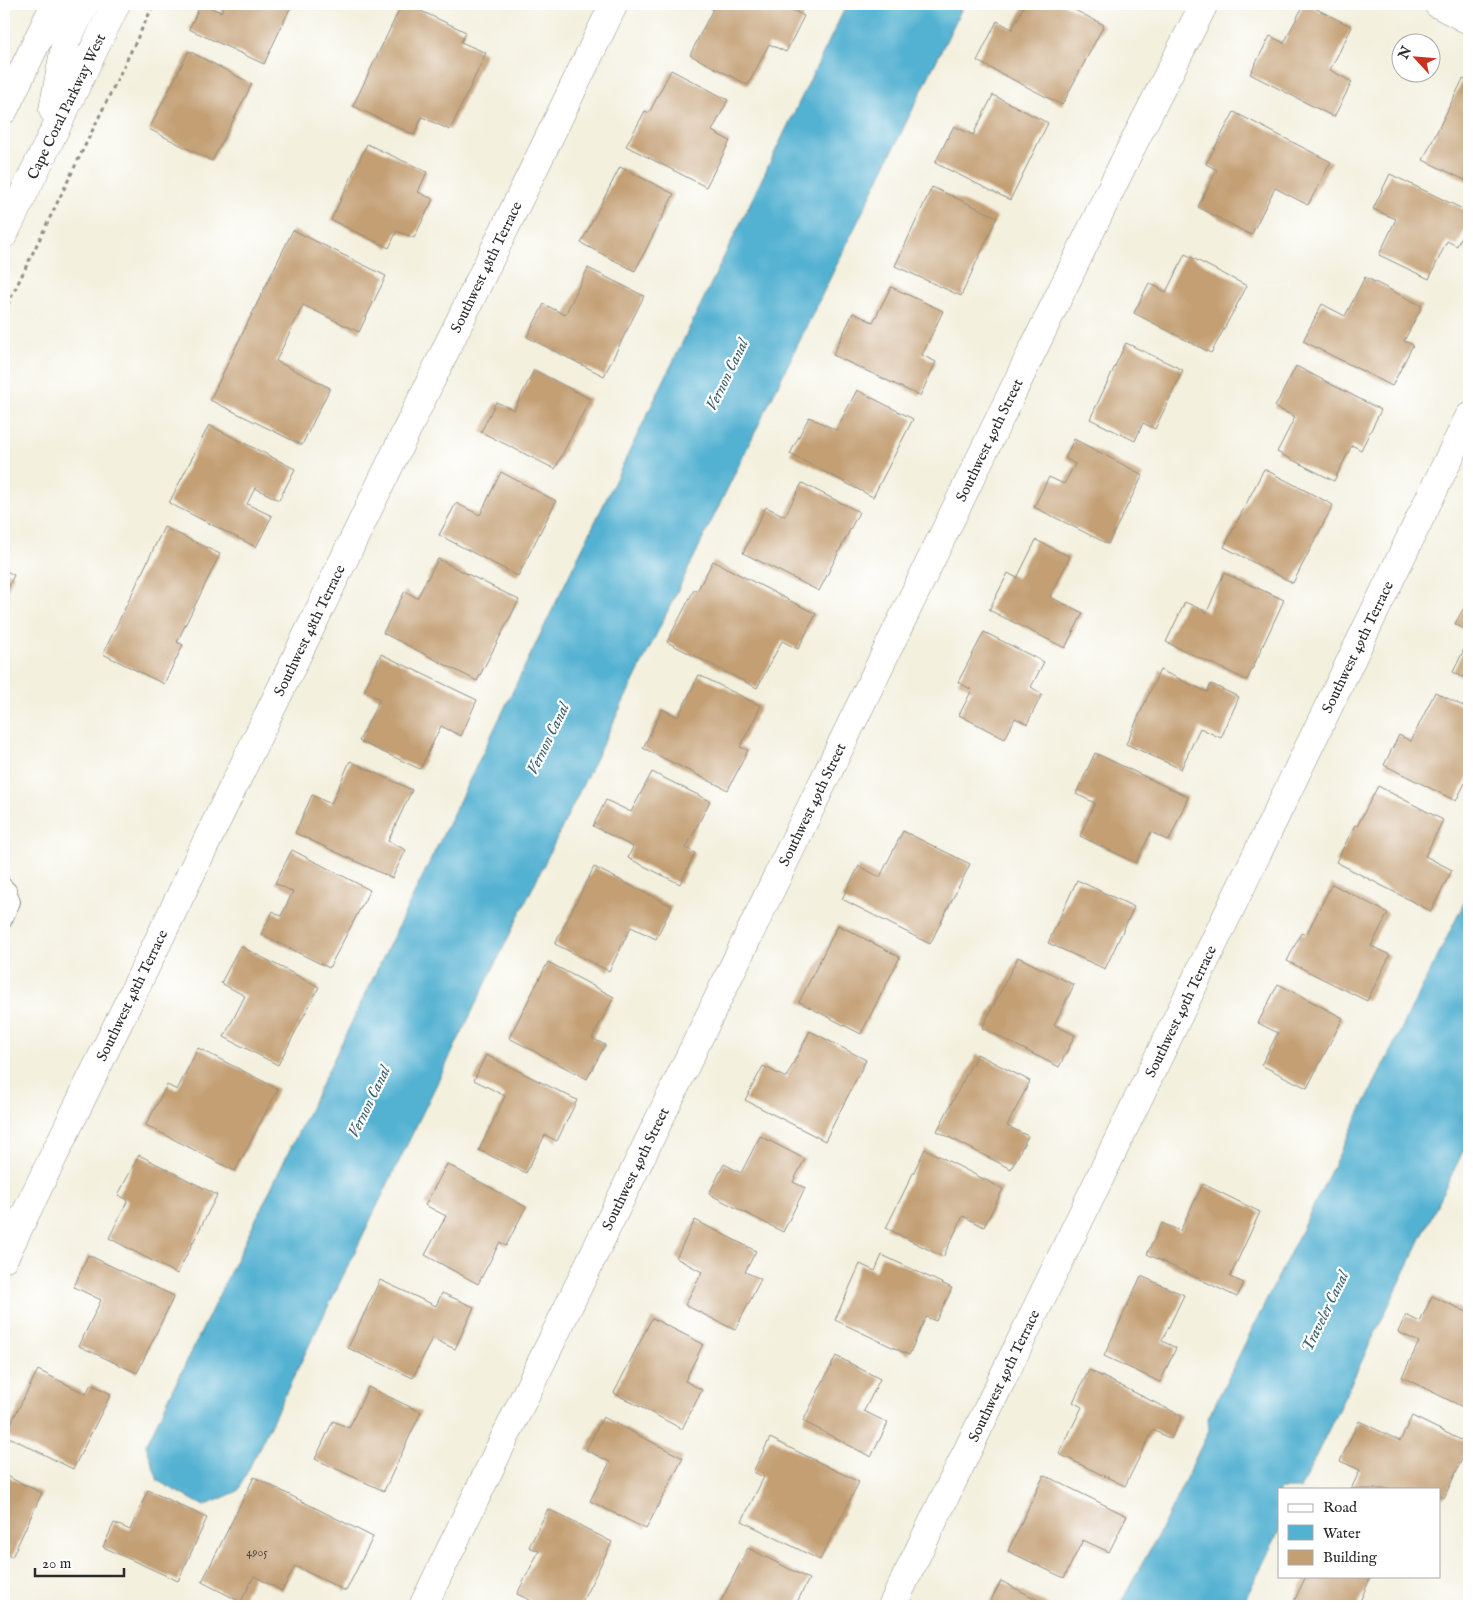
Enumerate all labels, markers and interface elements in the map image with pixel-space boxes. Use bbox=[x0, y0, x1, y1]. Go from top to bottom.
street label: Cape Coral Parkway West bbox=[23, 30, 110, 182]
north arrow bbox=[1390, 32, 1440, 82]
text: N bbox=[1394, 43, 1416, 63]
street label: Southwest 48th Terrace bbox=[446, 198, 526, 336]
water label: Vernon Canal bbox=[702, 335, 754, 414]
street label: Southwest 49th Street bbox=[951, 376, 1027, 505]
street label: Southwest 48th Terrace bbox=[269, 561, 349, 699]
street label: Southwest 49th Terrace bbox=[1317, 578, 1398, 716]
water label: Vernon Canal bbox=[523, 699, 575, 778]
street label: Southwest 49th Street bbox=[774, 740, 850, 869]
street label: Southwest 48th Terrace bbox=[92, 926, 172, 1064]
street label: Southwest 49th Terrace bbox=[1140, 942, 1221, 1081]
water label: Vernon Canal bbox=[344, 1062, 396, 1141]
street label: Southwest 49th Street bbox=[597, 1104, 673, 1233]
water label: Traveler Canal bbox=[1298, 1267, 1355, 1356]
street label: Southwest 49th Terrace bbox=[964, 1306, 1044, 1445]
legend bbox=[1278, 1488, 1440, 1578]
text: Road bbox=[1323, 1498, 1358, 1517]
text: Water bbox=[1323, 1524, 1361, 1543]
scale bar bbox=[35, 1545, 124, 1577]
house number: 4905 bbox=[246, 1545, 268, 1560]
text: Building bbox=[1323, 1548, 1378, 1567]
text: 20 m bbox=[42, 1554, 72, 1573]

